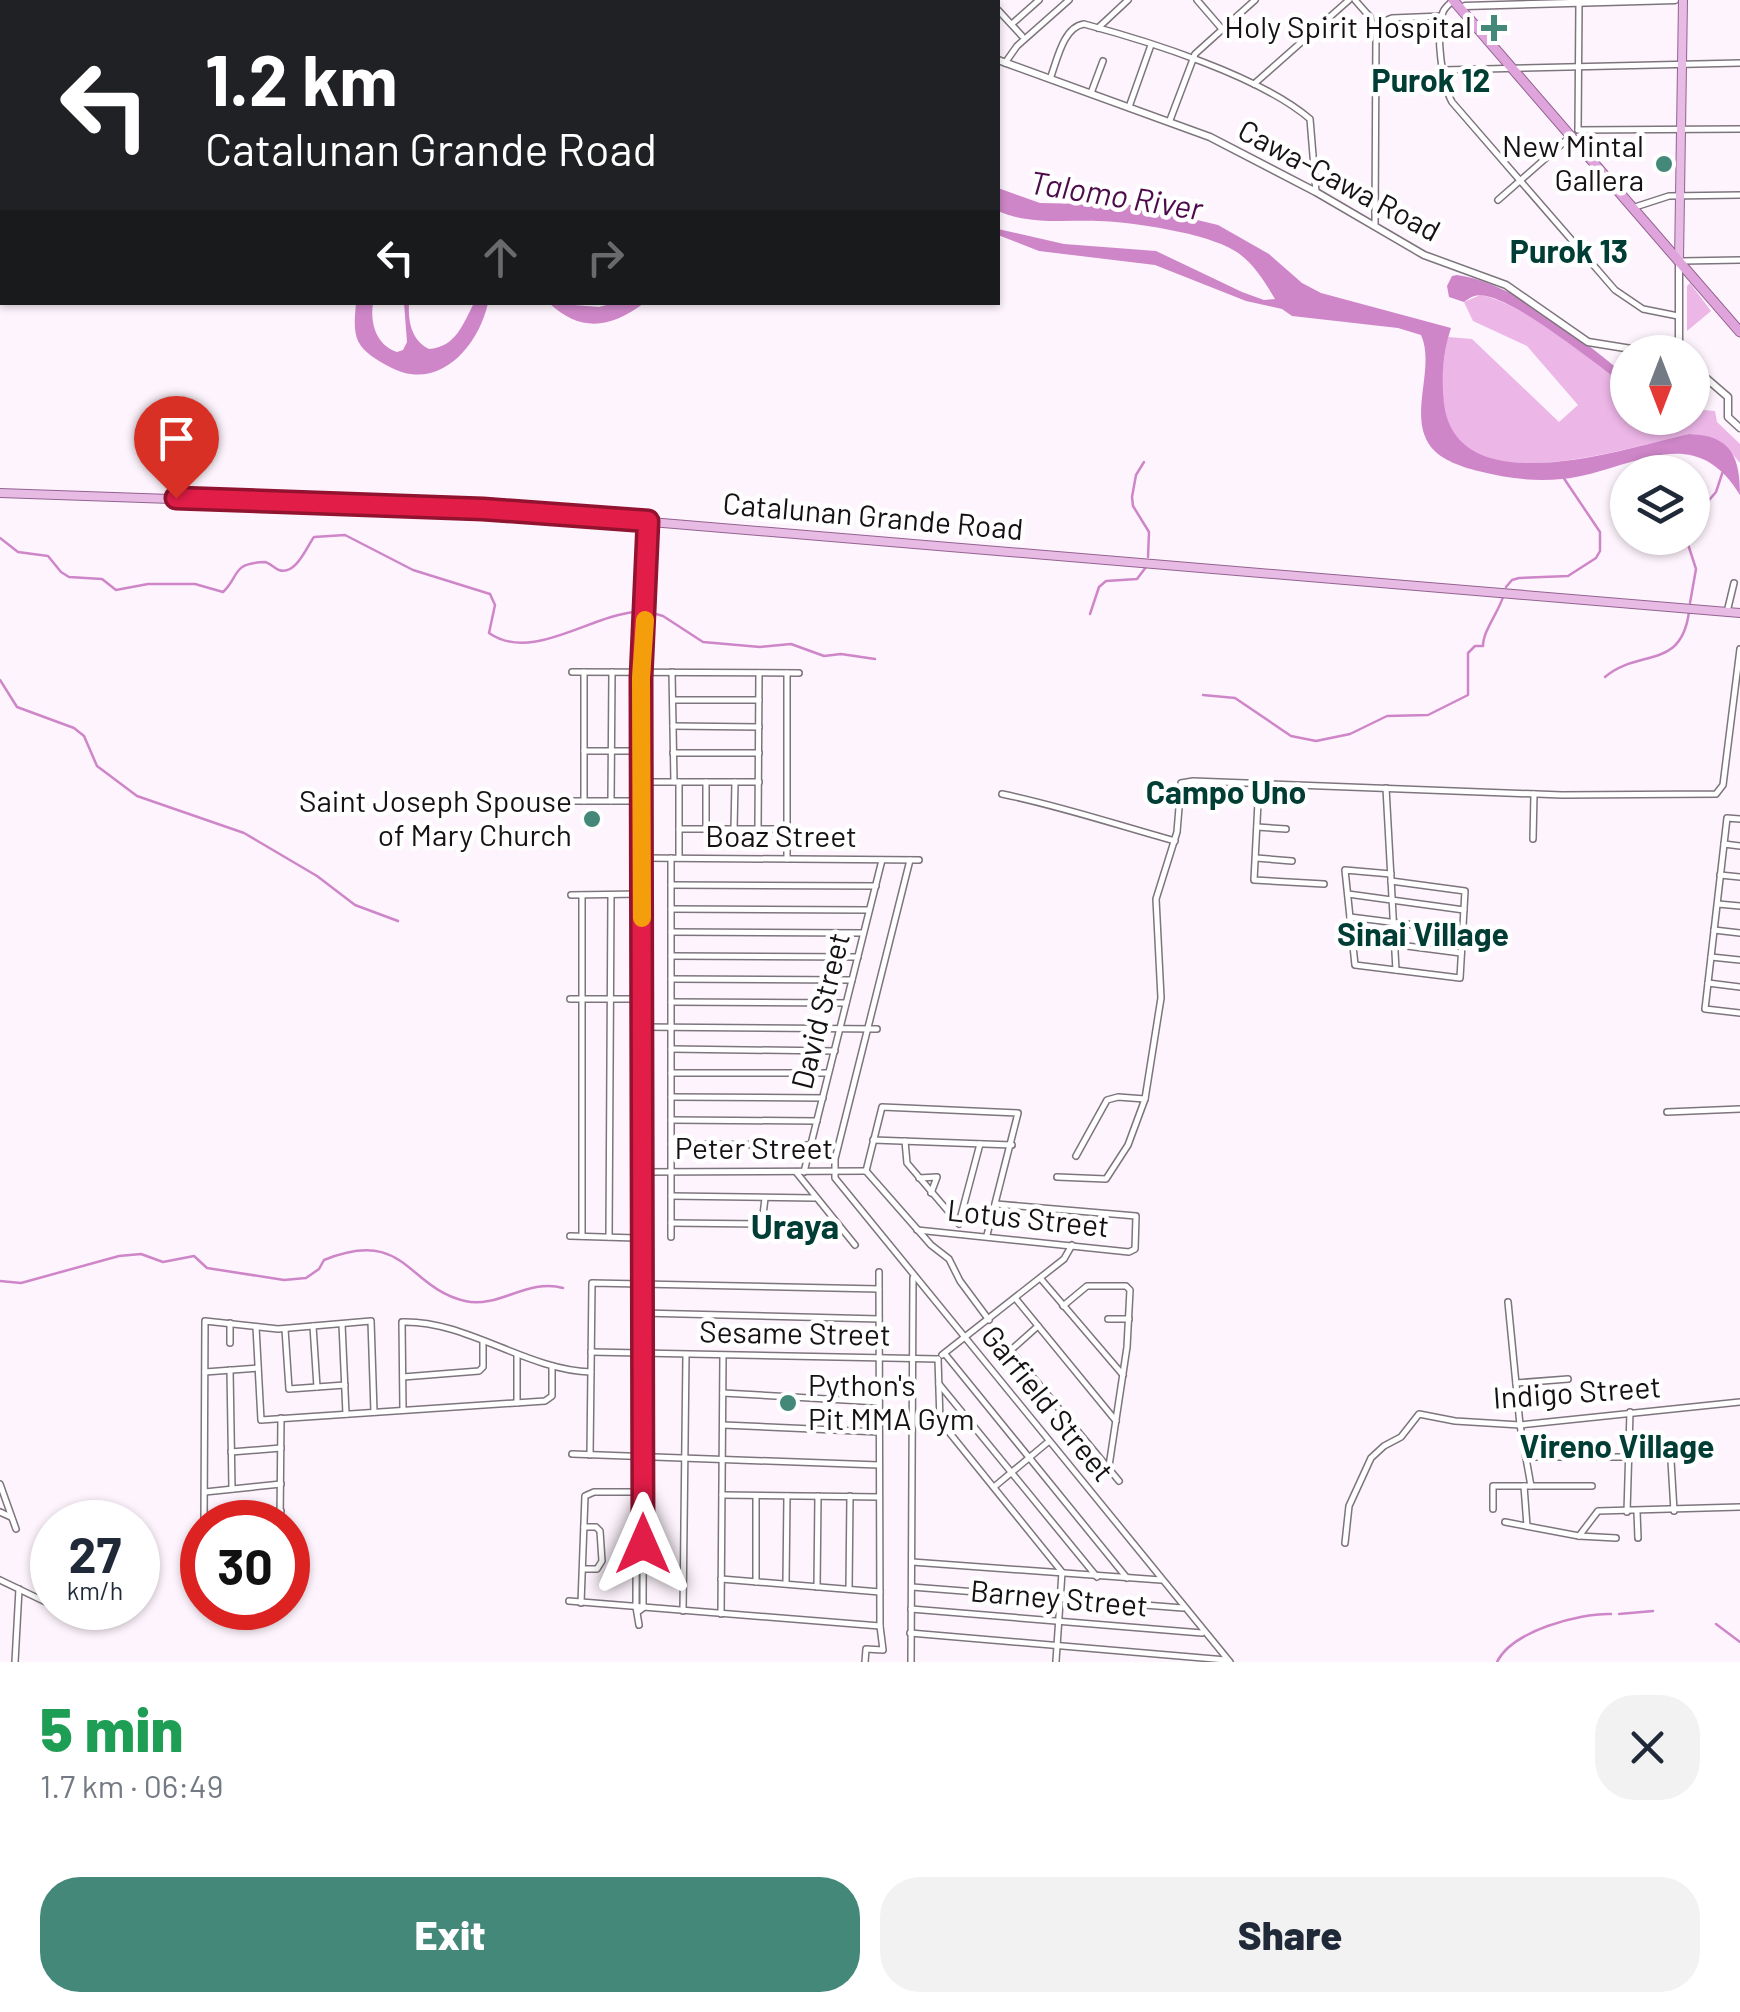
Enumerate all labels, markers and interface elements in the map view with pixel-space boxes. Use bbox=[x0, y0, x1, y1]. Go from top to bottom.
place label: Holy Spirit Hospital bbox=[1224, 8, 1472, 44]
marker: Holy Spirit Hospital bbox=[1481, 15, 1507, 41]
text: 1.2 km bbox=[205, 36, 398, 120]
icon: left bbox=[40, 40, 170, 170]
district label: Purok 12 bbox=[1372, 60, 1490, 98]
street label: Cawa-Cawa Road bbox=[1233, 111, 1447, 248]
text: Catalunan Grande Road bbox=[205, 121, 657, 175]
place label: New Mintal Gallera bbox=[1502, 127, 1644, 197]
marker: New Mintal Gallera bbox=[1653, 153, 1675, 175]
water label: Talomo River bbox=[1027, 162, 1207, 227]
icon: left bbox=[368, 230, 423, 285]
icon: ahead bbox=[473, 230, 528, 285]
icon: right bbox=[578, 230, 633, 285]
district label: Purok 13 bbox=[1510, 231, 1628, 269]
north arrow bbox=[1610, 335, 1710, 435]
map controls bbox=[1610, 335, 1710, 555]
pin bbox=[134, 396, 219, 499]
icon: arrive bbox=[149, 411, 204, 466]
button: layers bbox=[1610, 455, 1710, 555]
street label: Catalunan Grande Road bbox=[721, 484, 1025, 546]
district label: Campo Uno bbox=[1146, 772, 1306, 810]
place label: Saint Joseph Spouse of Mary Church bbox=[299, 782, 572, 852]
marker: Saint Joseph Spouse of Mary Church bbox=[581, 808, 603, 830]
street label: Boaz Street bbox=[705, 817, 857, 853]
district label: Sinai Village bbox=[1337, 914, 1509, 952]
street label: David Street bbox=[782, 929, 856, 1092]
street label: Peter Street bbox=[675, 1129, 833, 1165]
street label: Lotus Street bbox=[945, 1191, 1111, 1243]
district label: Uraya bbox=[751, 1204, 839, 1246]
street label: Sesame Street bbox=[699, 1312, 891, 1352]
street label: Garfield Street bbox=[975, 1318, 1122, 1488]
place label: Python's Pit MMA Gym bbox=[808, 1366, 974, 1436]
street label: Indigo Street bbox=[1492, 1367, 1662, 1415]
marker: Python's Pit MMA Gym bbox=[777, 1392, 799, 1414]
district label: Vireno Village bbox=[1520, 1426, 1714, 1464]
position arrow bbox=[591, 1492, 695, 1596]
speed limit sign: 30 bbox=[180, 1500, 310, 1630]
text: 27 bbox=[69, 1523, 121, 1583]
street label: Barney Street bbox=[969, 1571, 1149, 1623]
text: km/h bbox=[67, 1575, 123, 1605]
text: 5 min bbox=[40, 1692, 183, 1764]
button: close bbox=[1595, 1695, 1700, 1800]
text: 1.7 km · 06:49 bbox=[40, 1766, 223, 1804]
button: Exit bbox=[40, 1877, 860, 1992]
button: Share bbox=[880, 1877, 1700, 1992]

